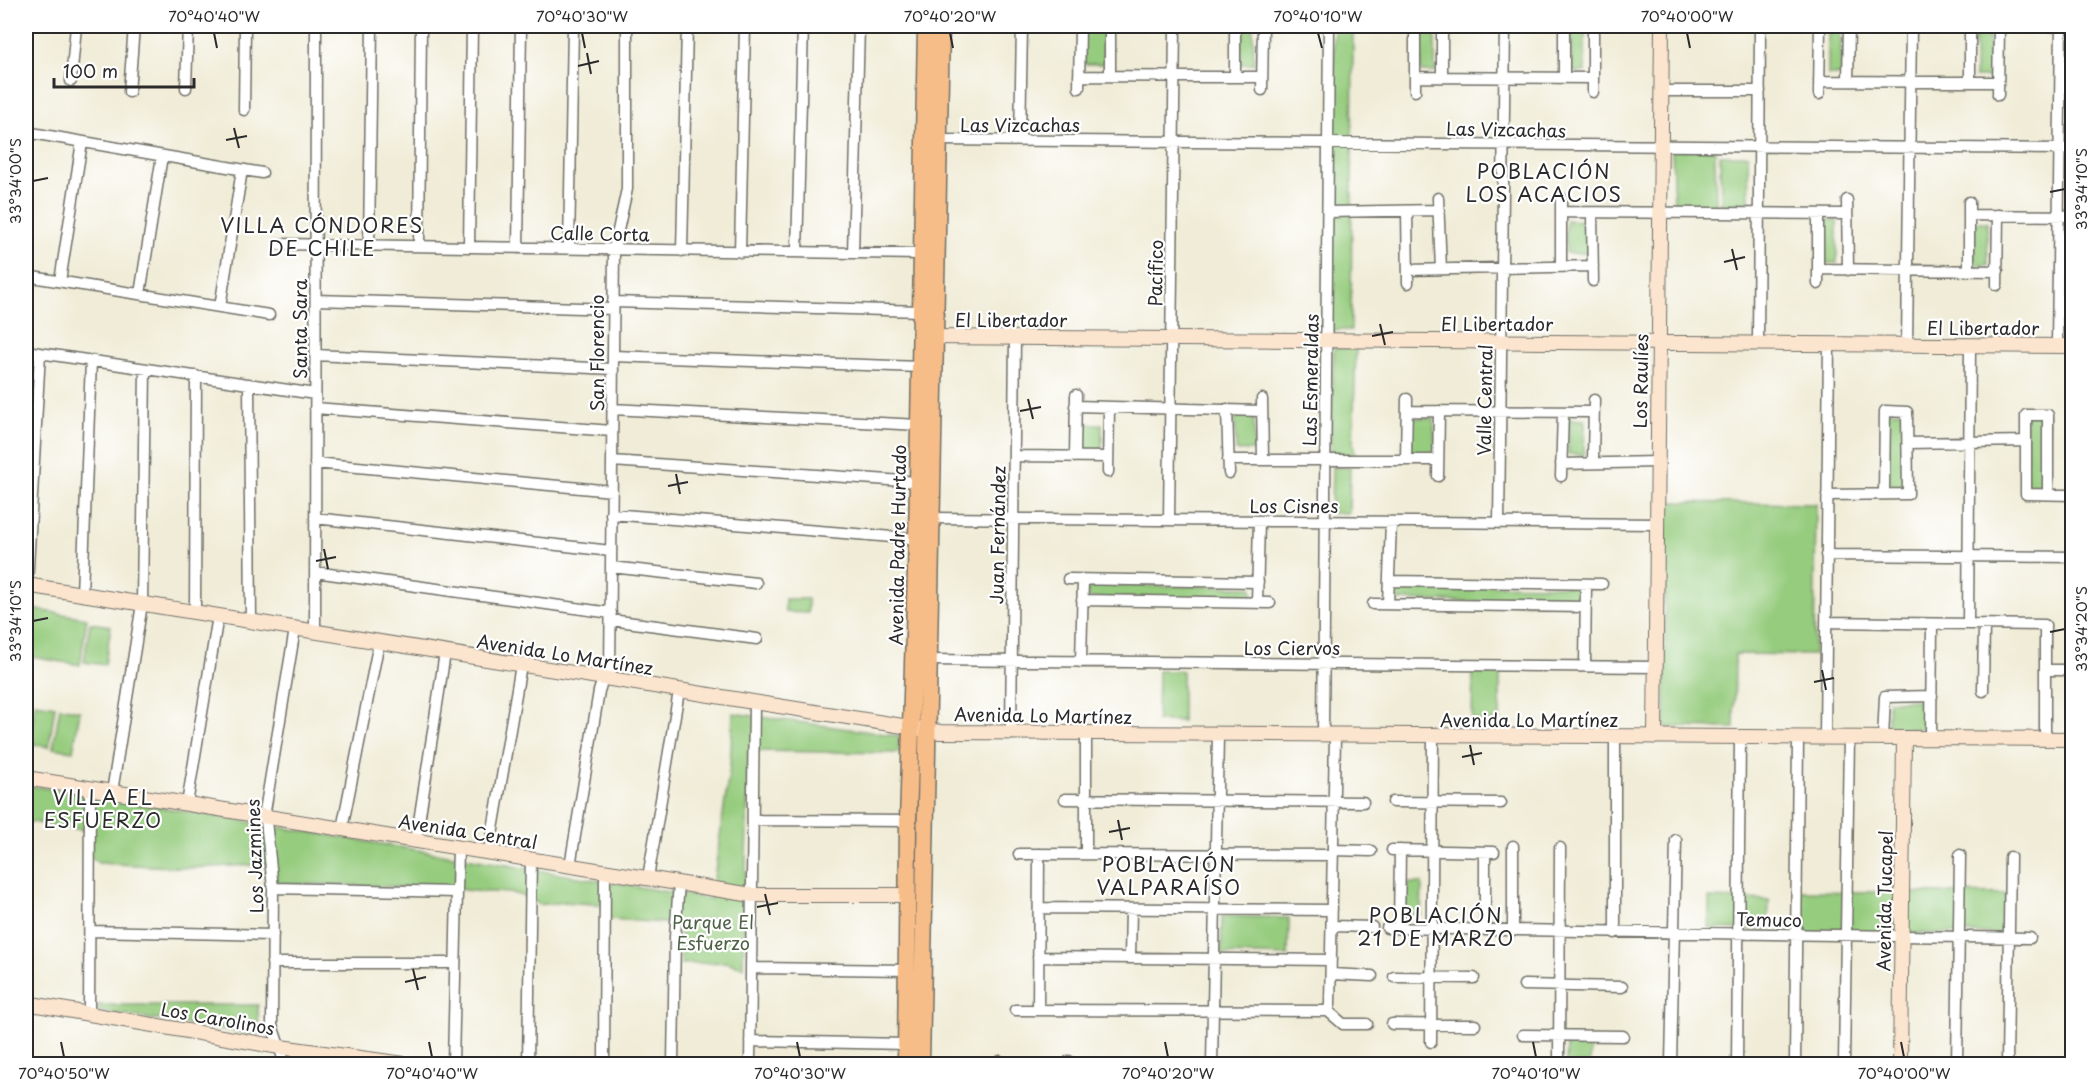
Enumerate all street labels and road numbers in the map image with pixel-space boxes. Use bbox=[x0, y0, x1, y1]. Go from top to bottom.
street label: Las Vizcachas bbox=[960, 111, 1080, 138]
street label: Las Vizcachas bbox=[1446, 114, 1566, 144]
street label: Calle Corta bbox=[550, 219, 651, 247]
street label: Pacífico bbox=[1141, 239, 1169, 307]
street label: Santa Sara bbox=[286, 278, 313, 379]
street label: San Florencio bbox=[583, 294, 610, 412]
street label: El Libertador bbox=[955, 306, 1068, 333]
street label: El Libertador bbox=[1441, 310, 1554, 337]
street label: Las Esmeraldas bbox=[1295, 314, 1325, 446]
street label: El Libertador bbox=[1927, 314, 2040, 341]
street label: Los Raulíes bbox=[1626, 333, 1654, 429]
street label: Valle Central bbox=[1470, 344, 1498, 456]
street label: Avenida Padre Hurtado bbox=[882, 444, 912, 646]
street label: Juan Fernández bbox=[982, 465, 1012, 604]
street label: Los Cisnes bbox=[1250, 492, 1338, 519]
street label: Avenida Lo Martínez bbox=[475, 627, 655, 681]
street label: Los Ciervos bbox=[1244, 634, 1340, 661]
street label: Avenida Lo Martínez bbox=[954, 700, 1133, 730]
street label: Avenida Lo Martínez bbox=[1440, 706, 1618, 733]
street label: Los Jazmines bbox=[239, 798, 269, 914]
street label: Avenida Central bbox=[397, 807, 539, 855]
street label: Avenida Tucapel bbox=[1869, 830, 1899, 972]
street label: Temuco bbox=[1736, 905, 1802, 933]
street label: Los Carolinos bbox=[159, 995, 277, 1041]

